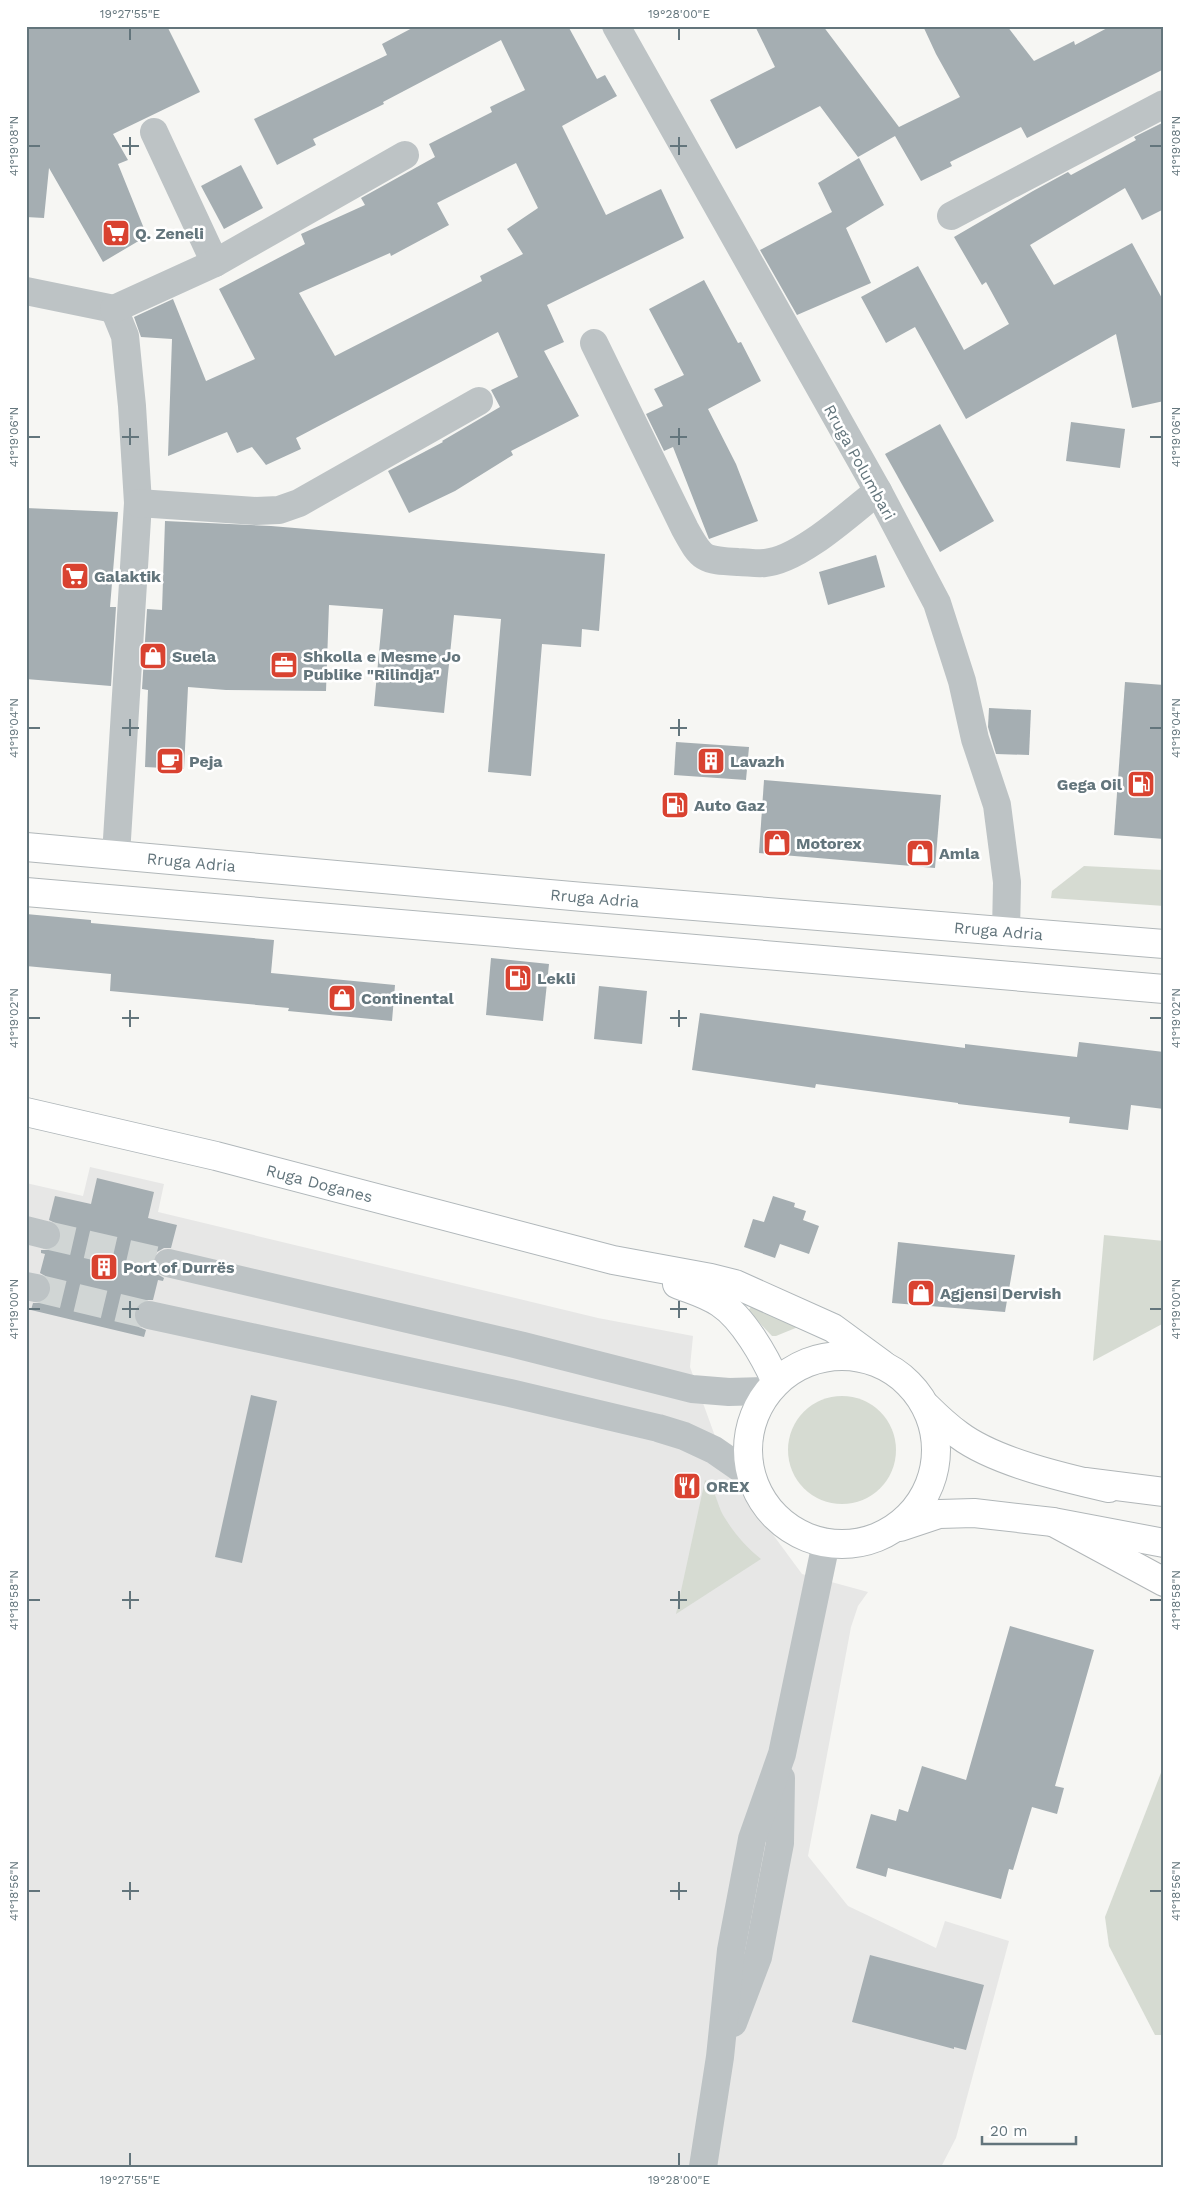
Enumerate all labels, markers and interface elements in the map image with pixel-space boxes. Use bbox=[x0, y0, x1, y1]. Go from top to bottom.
text: 19°27'55"E bbox=[100, 7, 161, 21]
text: 19°28'00"E bbox=[648, 7, 710, 21]
text: 41°19'08"N bbox=[7, 116, 21, 176]
text: 41°19'08"N bbox=[1169, 116, 1183, 176]
supermarket icon: Q. Zeneli bbox=[101, 218, 131, 248]
place label: Q. Zeneli bbox=[135, 224, 204, 243]
street label: Rruga Polumbari bbox=[820, 401, 899, 523]
text: 41°19'06"N bbox=[7, 407, 21, 467]
text: 41°19'06"N bbox=[1169, 407, 1183, 467]
supermarket icon: Galaktik bbox=[60, 561, 90, 591]
place label: Galaktik bbox=[94, 567, 161, 586]
shop icon: Suela bbox=[138, 641, 168, 671]
place label: Suela bbox=[172, 647, 217, 666]
place label: Shkolla e Mesme Jo Publike "Rilindja" bbox=[303, 647, 461, 684]
office icon: Shkolla e Mesme Jo Publike "Rilindja" bbox=[269, 650, 299, 680]
text: 41°19'04"N bbox=[7, 698, 21, 758]
text: 41°19'04"N bbox=[1169, 698, 1183, 758]
cafe icon: Peja bbox=[155, 746, 185, 776]
building icon: Lavazh bbox=[696, 746, 726, 776]
place label: Peja bbox=[189, 752, 223, 771]
place label: Lavazh bbox=[730, 752, 785, 771]
fuel station icon: Gega Oil bbox=[1126, 769, 1156, 799]
place label: Gega Oil bbox=[1057, 775, 1123, 794]
fuel station icon: Auto Gaz bbox=[660, 790, 690, 820]
place label: Auto Gaz bbox=[694, 796, 765, 815]
shop icon: Motorex bbox=[762, 828, 792, 858]
place label: Motorex bbox=[796, 834, 862, 853]
shop icon: Amla bbox=[905, 838, 935, 868]
place label: Amla bbox=[939, 844, 980, 863]
street label: Rruga Adria bbox=[146, 849, 237, 876]
street label: Rruga Adria bbox=[549, 885, 640, 912]
street label: Rruga Adria bbox=[953, 918, 1044, 944]
fuel station icon: Lekli bbox=[503, 963, 533, 993]
place label: Lekli bbox=[537, 969, 576, 988]
shop icon: Continental bbox=[327, 983, 357, 1013]
text: 41°19'02"N bbox=[7, 988, 21, 1048]
text: 41°19'02"N bbox=[1169, 988, 1183, 1048]
place label: Continental bbox=[361, 989, 454, 1008]
street label: Ruga Doganes bbox=[264, 1161, 375, 1207]
building icon: Port of Durrës bbox=[89, 1252, 119, 1282]
place label: Port of Durrës bbox=[123, 1258, 235, 1277]
shop icon: Agjensi Dervish bbox=[906, 1278, 936, 1308]
text: 41°19'00"N bbox=[7, 1279, 21, 1339]
text: 41°19'00"N bbox=[1169, 1279, 1183, 1339]
place label: Agjensi Dervish bbox=[940, 1284, 1061, 1303]
restaurant icon: OREX bbox=[672, 1471, 702, 1501]
place label: OREX bbox=[706, 1477, 750, 1496]
text: 41°18'58"N bbox=[7, 1570, 21, 1630]
text: 41°18'58"N bbox=[1169, 1570, 1183, 1630]
text: 41°18'56"N bbox=[7, 1861, 21, 1921]
text: 41°18'56"N bbox=[1169, 1861, 1183, 1921]
scale bar bbox=[982, 2113, 1076, 2145]
text: 20 m bbox=[990, 2122, 1028, 2140]
text: 19°27'55"E bbox=[100, 2173, 161, 2187]
text: 19°28'00"E bbox=[648, 2173, 710, 2187]

